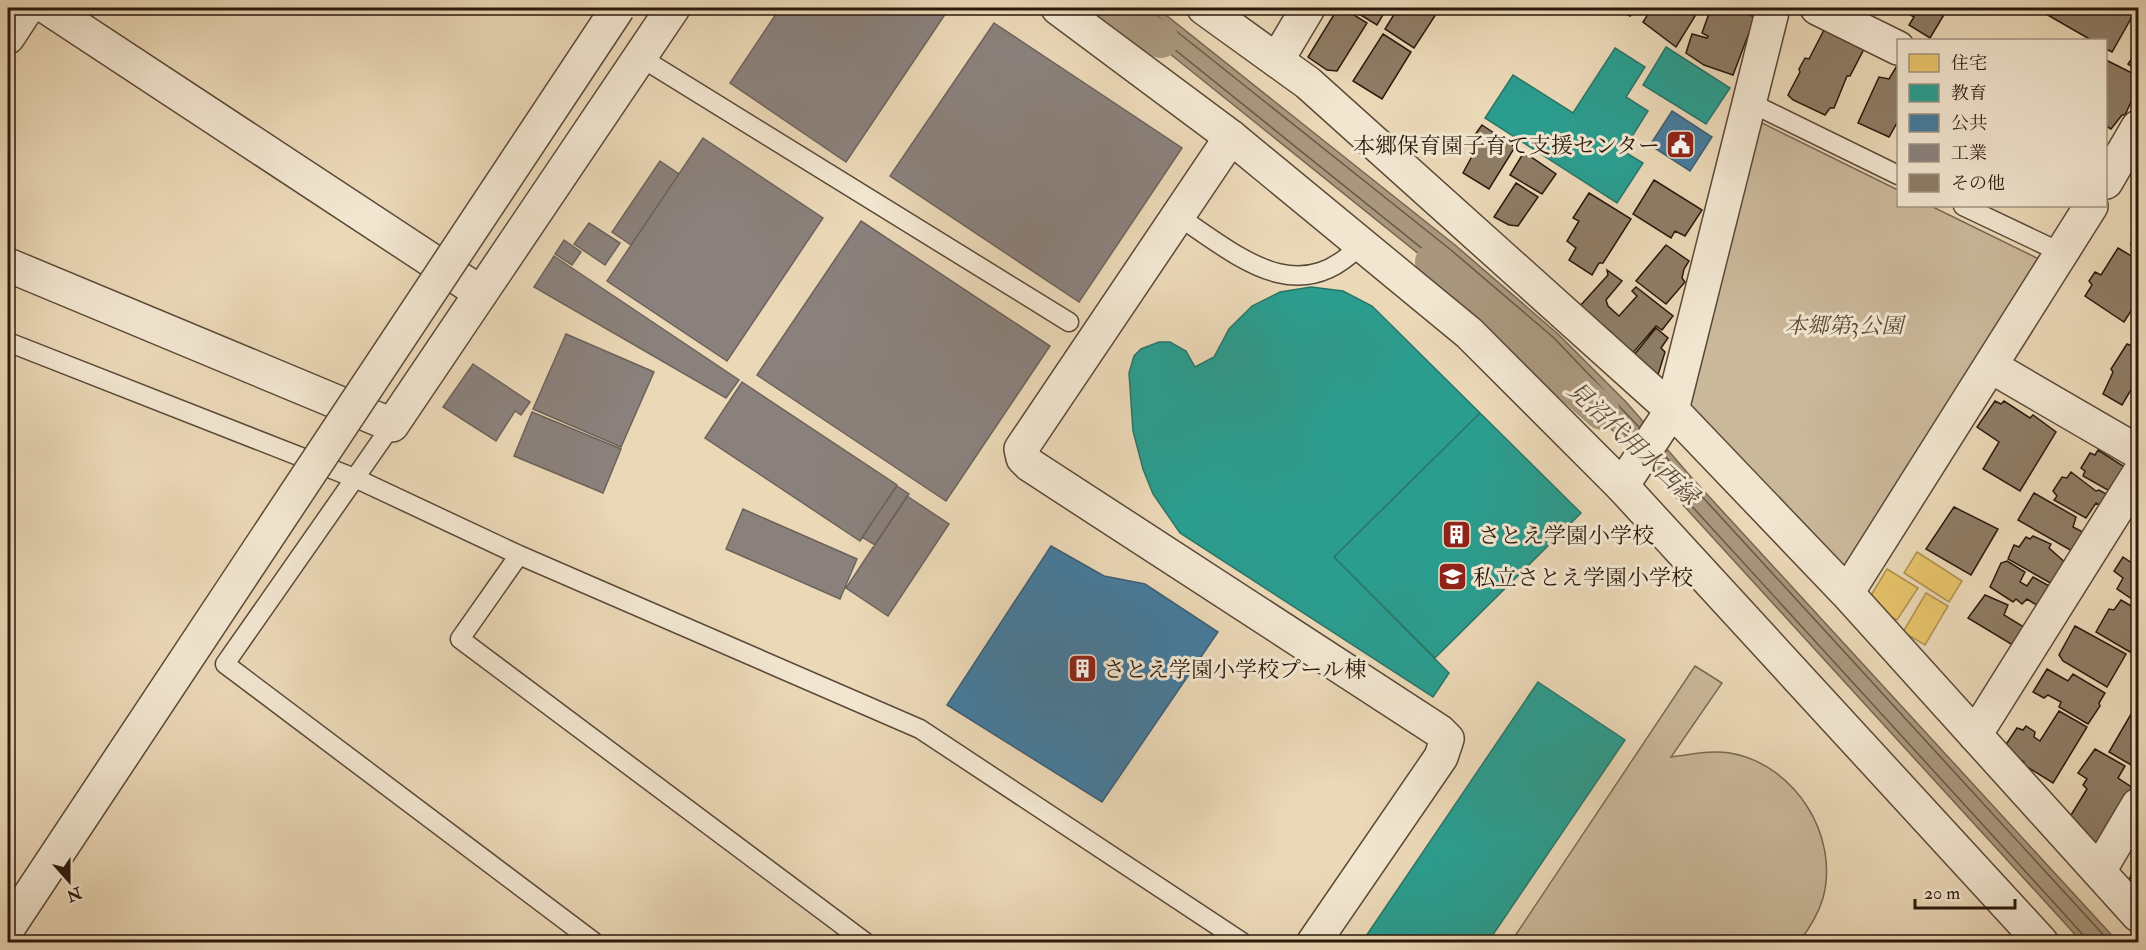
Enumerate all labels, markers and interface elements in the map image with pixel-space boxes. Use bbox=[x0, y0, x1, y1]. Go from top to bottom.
legend bbox=[1897, 39, 2107, 207]
text: 住宅 bbox=[1951, 52, 1987, 75]
text: 教育 bbox=[1951, 82, 1987, 105]
text: 公共 bbox=[1951, 112, 1987, 135]
public building icon: 本郷保育園子育て支援センター bbox=[1665, 129, 1697, 161]
place label: 本郷保育園子育て支援センター bbox=[1353, 132, 1660, 160]
text: 工業 bbox=[1951, 142, 1987, 165]
text: その他 bbox=[1951, 172, 2005, 195]
park label: 本郷第3公園 bbox=[1785, 312, 1906, 340]
water label: 見沼代用水西縁 bbox=[1561, 375, 1707, 514]
building icon: さとえ学園小学校 bbox=[1441, 519, 1473, 551]
place label: さとえ学園小学校 bbox=[1478, 522, 1654, 550]
school or university icon: 私立さとえ学園小学校 bbox=[1436, 561, 1468, 593]
place label: 私立さとえ学園小学校 bbox=[1473, 564, 1693, 592]
building icon: さとえ学園小学校プール棟 bbox=[1066, 653, 1098, 685]
place label: さとえ学園小学校プール棟 bbox=[1103, 656, 1366, 684]
north arrow bbox=[39, 851, 99, 911]
scale bar bbox=[1915, 872, 2016, 910]
text: N bbox=[63, 882, 85, 906]
text: 20 m bbox=[1924, 882, 1960, 905]

